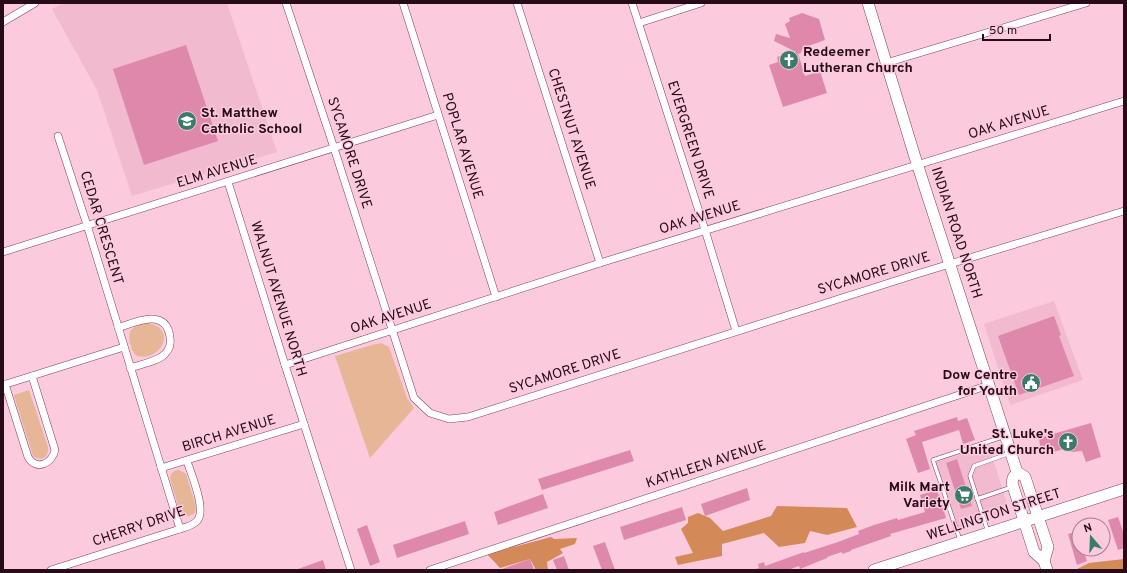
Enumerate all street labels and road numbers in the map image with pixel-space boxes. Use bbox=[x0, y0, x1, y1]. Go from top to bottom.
street label: CHESTNUT AVENUE bbox=[543, 66, 599, 192]
street label: EVERGREEN DRIVE bbox=[663, 79, 717, 201]
street label: POPLAR AVENUE bbox=[438, 91, 486, 201]
street label: SYCAMORE DRIVE bbox=[323, 95, 375, 211]
street label: OAK AVENUE bbox=[966, 103, 1052, 143]
street label: ELM AVENUE bbox=[175, 152, 259, 192]
street label: INDIAN ROAD NORTH bbox=[927, 165, 985, 301]
street label: CEDAR CRESCENT bbox=[76, 169, 126, 287]
street label: OAK AVENUE bbox=[657, 198, 743, 238]
street label: WALNUT AVENUE NORTH bbox=[246, 219, 310, 379]
street label: SYCAMORE DRIVE bbox=[816, 249, 932, 299]
street label: OAK AVENUE bbox=[348, 296, 434, 338]
street label: SYCAMORE DRIVE bbox=[507, 346, 623, 398]
street label: BIRCH AVENUE bbox=[180, 412, 278, 456]
street label: KATHLEEN AVENUE bbox=[644, 438, 768, 492]
street label: WELLINGTON STREET bbox=[925, 485, 1063, 545]
street label: CHERRY DRIVE bbox=[90, 503, 188, 551]

